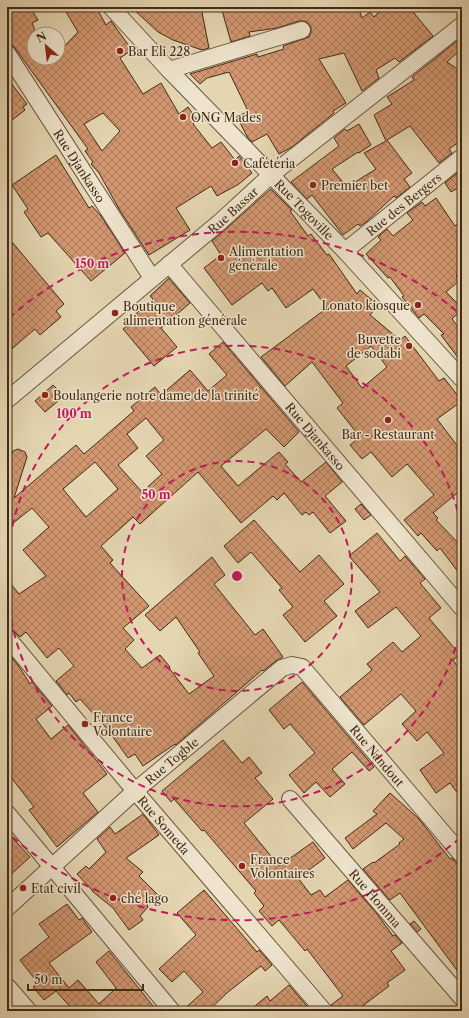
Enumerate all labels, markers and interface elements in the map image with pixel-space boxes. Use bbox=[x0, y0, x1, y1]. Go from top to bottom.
north arrow bbox=[26, 26, 66, 66]
text: N bbox=[34, 29, 49, 46]
place label: Bar Eli 228 bbox=[128, 44, 190, 59]
marker: Bar Eli 228 bbox=[115, 46, 125, 56]
place label: ONG Mades bbox=[191, 110, 261, 125]
marker: ONG Mades bbox=[178, 112, 188, 122]
street label: Rue Djankasso bbox=[51, 126, 109, 205]
place label: Cafétéria bbox=[243, 156, 296, 171]
marker: Cafétéria bbox=[230, 158, 240, 168]
street label: Rue des Bergers bbox=[363, 169, 444, 239]
street label: Rue Togoville bbox=[272, 176, 337, 243]
place label: Premier bet bbox=[321, 178, 389, 193]
marker: Premier bet bbox=[308, 180, 318, 190]
street label: Rue Bassar bbox=[204, 183, 261, 237]
place label: Alimentation générale bbox=[228, 244, 304, 273]
marker: Alimentation générale bbox=[216, 253, 226, 263]
text: 150 m bbox=[75, 256, 109, 271]
place label: Lonato kiosque bbox=[322, 298, 410, 313]
place label: Boutique alimentation générale bbox=[123, 299, 248, 328]
marker: Lonato kiosque bbox=[413, 300, 423, 310]
marker: Boutique alimentation générale bbox=[110, 308, 120, 318]
place label: Buvette de sodabi bbox=[347, 332, 401, 361]
marker: Buvette de sodabi bbox=[404, 341, 414, 351]
place label: Boulangerie notre dame de la trinité bbox=[53, 388, 259, 403]
marker: Boulangerie notre dame de la trinité bbox=[40, 390, 50, 400]
street label: Rue Djankasso bbox=[283, 399, 348, 473]
text: 100 m bbox=[56, 406, 92, 421]
marker: Bar - Restaurant bbox=[383, 415, 393, 425]
place label: Bar - Restaurant bbox=[341, 427, 435, 442]
text: 50 m bbox=[141, 487, 171, 502]
centre of rings bbox=[230, 569, 244, 583]
place label: France Volontaire bbox=[92, 710, 153, 739]
marker: France Volontaire bbox=[80, 719, 90, 729]
street label: Rue Nandout bbox=[347, 722, 408, 790]
street label: Rue Togble bbox=[142, 734, 201, 787]
street label: Rue Someda bbox=[135, 793, 194, 858]
place label: France Volontaires bbox=[249, 852, 314, 881]
marker: France Volontaires bbox=[237, 861, 247, 871]
street label: Rue Homma bbox=[346, 866, 405, 931]
place label: Etat civil bbox=[31, 881, 81, 896]
marker: Etat civil bbox=[18, 883, 28, 893]
place label: ché lago bbox=[121, 891, 168, 906]
marker: ché lago bbox=[108, 893, 118, 903]
scale bar bbox=[28, 966, 143, 992]
text: 50 m bbox=[34, 972, 63, 987]

